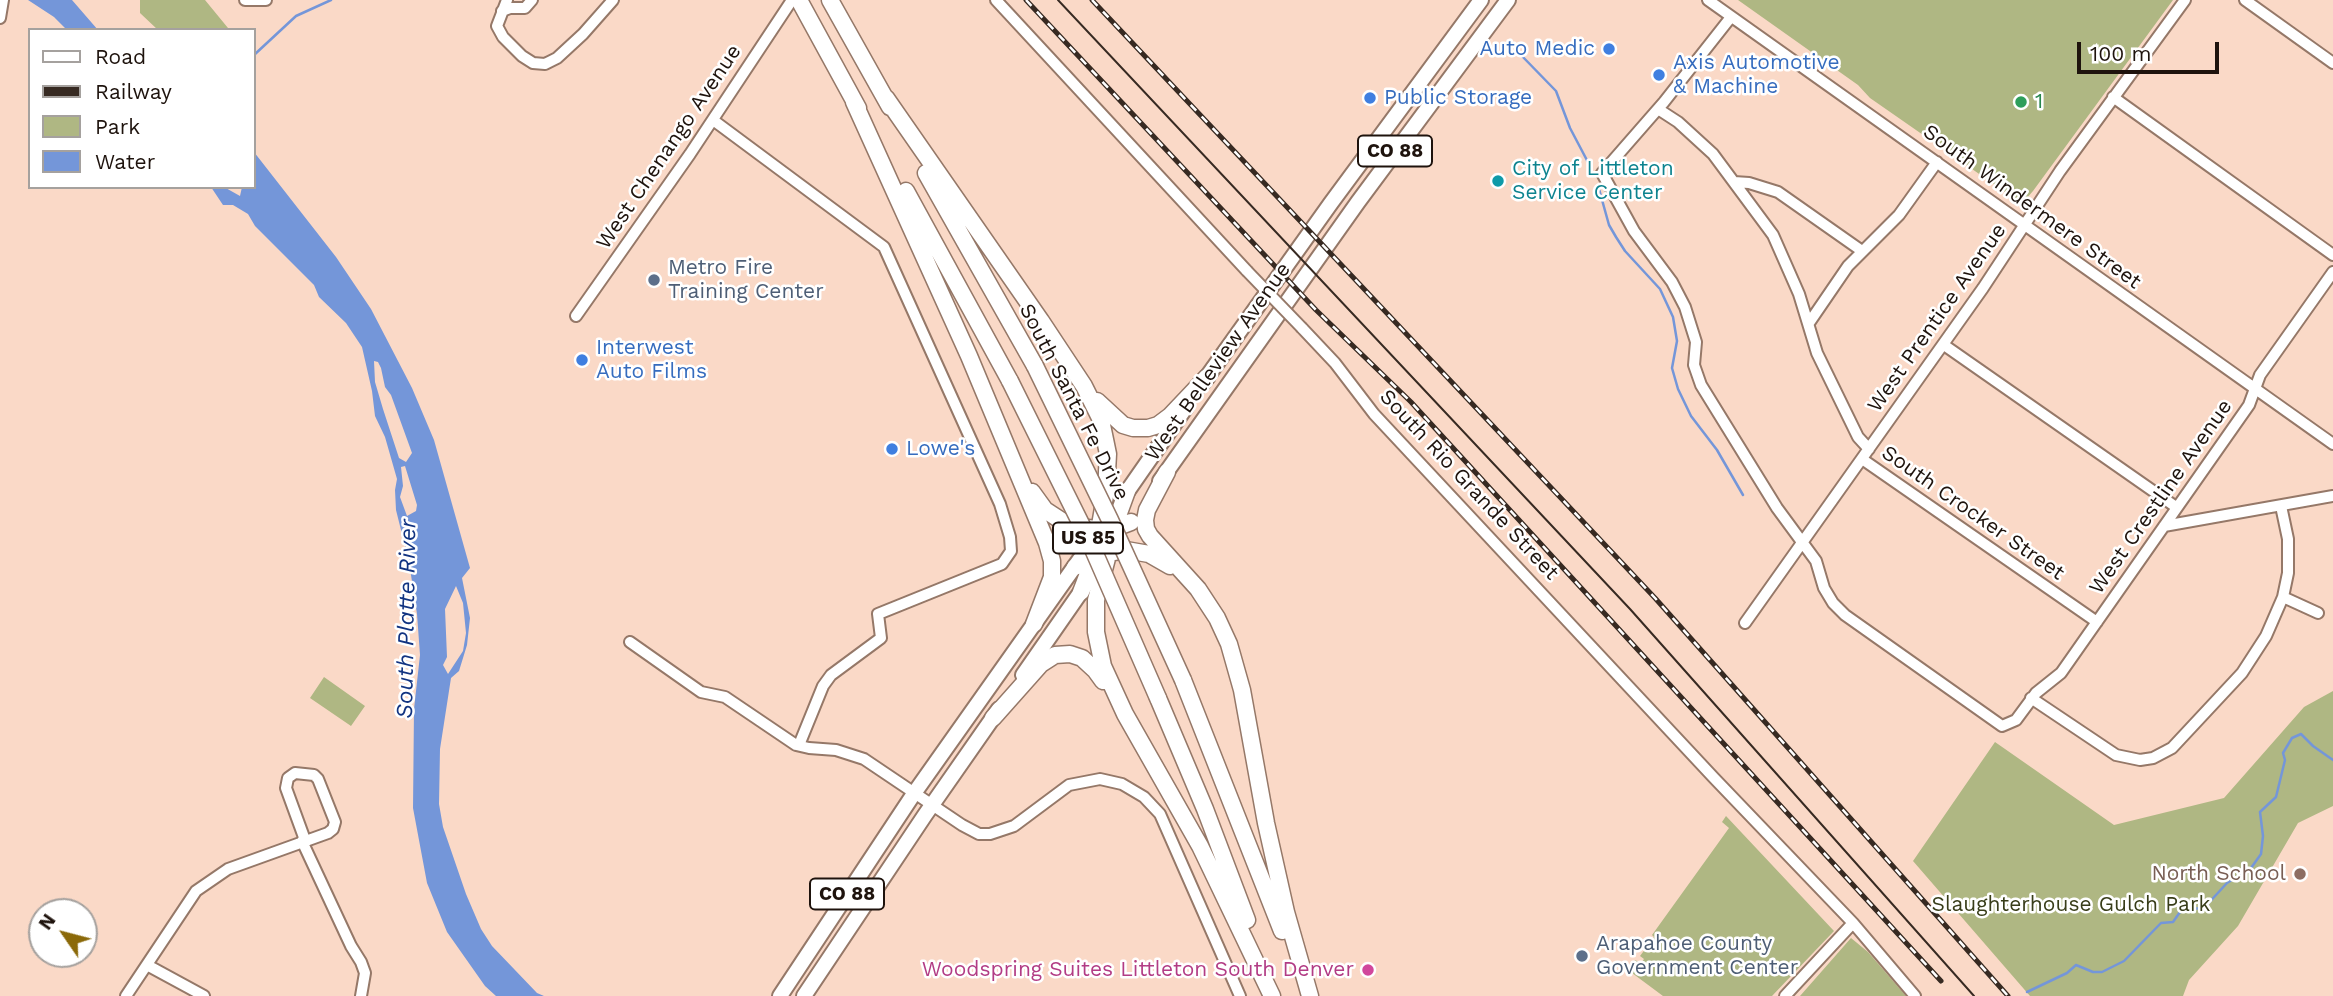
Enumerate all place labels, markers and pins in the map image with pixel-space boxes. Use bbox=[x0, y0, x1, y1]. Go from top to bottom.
place label: Auto Medic bbox=[1479, 36, 1595, 62]
marker: Auto Medic bbox=[1601, 41, 1617, 57]
place label: Axis Automotive & Machine bbox=[1673, 50, 1840, 100]
marker: Axis Automotive & Machine bbox=[1651, 67, 1667, 83]
place label: Public Storage bbox=[1384, 85, 1532, 111]
place label: 1 bbox=[2035, 89, 2043, 115]
marker: Public Storage bbox=[1362, 90, 1378, 106]
marker: 1 bbox=[2013, 94, 2029, 110]
place label: City of Littleton Service Center bbox=[1512, 156, 1674, 206]
marker: City of Littleton Service Center bbox=[1490, 173, 1506, 189]
place label: Metro Fire Training Center bbox=[668, 255, 824, 305]
marker: Metro Fire Training Center bbox=[646, 272, 662, 288]
place label: Interwest Auto Films bbox=[596, 335, 707, 385]
marker: Interwest Auto Films bbox=[574, 352, 590, 368]
place label: Lowe's bbox=[906, 436, 975, 462]
marker: Lowe's bbox=[884, 441, 900, 457]
place label: North School bbox=[2151, 861, 2286, 887]
marker: North School bbox=[2292, 866, 2308, 882]
place label: Arapahoe County Government Center bbox=[1596, 931, 1798, 981]
marker: Arapahoe County Government Center bbox=[1574, 948, 1590, 964]
place label: Woodspring Suites Littleton South Denver bbox=[922, 957, 1354, 983]
marker: Woodspring Suites Littleton South Denver bbox=[1360, 962, 1376, 978]

